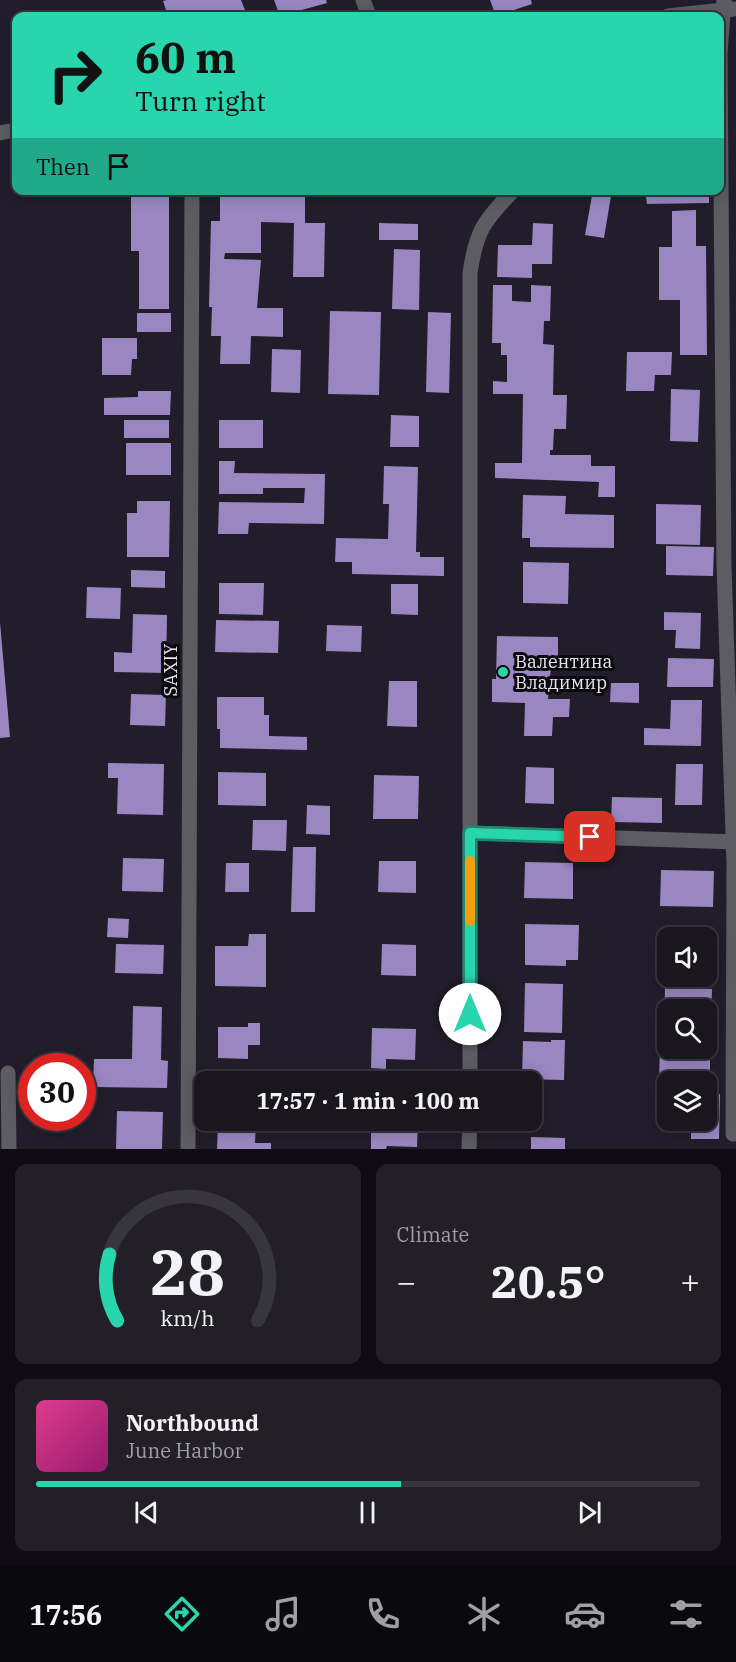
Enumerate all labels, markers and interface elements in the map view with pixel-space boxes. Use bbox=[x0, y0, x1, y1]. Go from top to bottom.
text: 60 m bbox=[135, 30, 236, 85]
icon: right bbox=[36, 36, 114, 114]
text: Turn right bbox=[135, 83, 266, 118]
icon: arrive bbox=[102, 150, 135, 183]
text: Then bbox=[36, 152, 90, 181]
street label: SAXIY bbox=[159, 643, 182, 696]
place label: Валентина Владимир bbox=[515, 650, 613, 694]
marker: Валентина Владимир bbox=[496, 665, 510, 679]
pin bbox=[564, 811, 615, 862]
icon: arrive bbox=[573, 820, 606, 853]
map controls bbox=[657, 927, 717, 1131]
button: sound bbox=[657, 927, 717, 987]
position arrow bbox=[438, 982, 502, 1046]
button: search bbox=[657, 999, 717, 1059]
speed limit sign: 30 bbox=[18, 1053, 96, 1131]
button: layers bbox=[657, 1071, 717, 1131]
text: 17:57 · 1 min · 100 m bbox=[256, 1086, 480, 1115]
text: Climate bbox=[397, 1221, 469, 1248]
text: 28 bbox=[150, 1231, 225, 1312]
text: 20.5° bbox=[491, 1252, 606, 1310]
text: − bbox=[397, 1260, 416, 1303]
text: + bbox=[680, 1260, 700, 1303]
text: km/h bbox=[161, 1304, 215, 1332]
text: Northbound bbox=[126, 1408, 259, 1437]
text: June Harbor bbox=[126, 1437, 243, 1464]
icon: previous bbox=[130, 1496, 163, 1529]
icon: pause bbox=[351, 1496, 384, 1529]
icon: next bbox=[573, 1496, 606, 1529]
icon: directions bbox=[161, 1593, 203, 1635]
icon: music bbox=[262, 1593, 304, 1635]
icon: phone bbox=[362, 1593, 404, 1635]
icon: climate bbox=[463, 1593, 505, 1635]
icon: car bbox=[564, 1593, 606, 1635]
icon: filters bbox=[665, 1593, 707, 1635]
text: 17:56 bbox=[29, 1597, 102, 1632]

